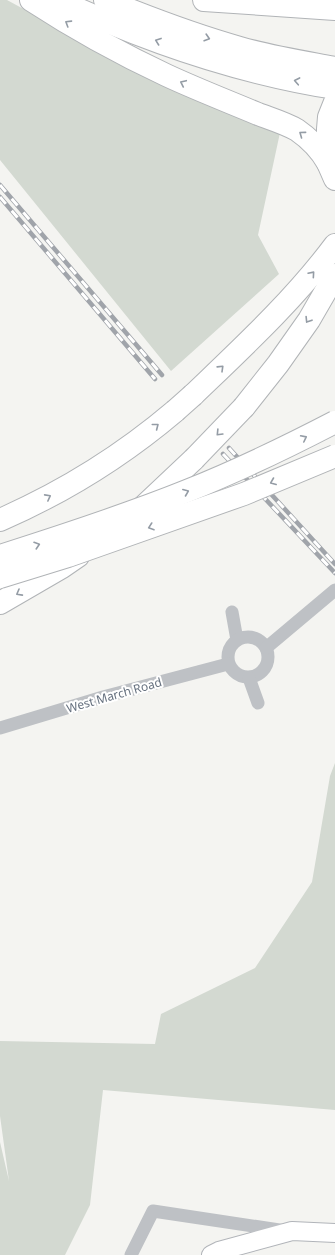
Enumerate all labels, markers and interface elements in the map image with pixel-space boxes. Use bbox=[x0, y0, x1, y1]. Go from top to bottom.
one-way arrow bbox=[65, 20, 72, 28]
one-way arrow bbox=[203, 33, 210, 42]
one-way arrow bbox=[155, 38, 162, 46]
one-way arrow bbox=[294, 77, 300, 85]
one-way arrow bbox=[180, 80, 187, 88]
one-way arrow bbox=[299, 131, 306, 139]
one-way arrow bbox=[307, 271, 314, 279]
one-way arrow bbox=[306, 316, 313, 323]
one-way arrow bbox=[216, 365, 224, 373]
one-way arrow bbox=[152, 424, 159, 431]
one-way arrow bbox=[216, 428, 224, 436]
one-way arrow bbox=[300, 435, 307, 443]
one-way arrow bbox=[270, 478, 277, 486]
one-way arrow bbox=[182, 488, 189, 496]
one-way arrow bbox=[44, 494, 51, 502]
one-way arrow bbox=[148, 522, 155, 530]
one-way arrow bbox=[33, 541, 40, 549]
one-way arrow bbox=[16, 588, 23, 595]
street label: West March Road bbox=[64, 673, 164, 717]

